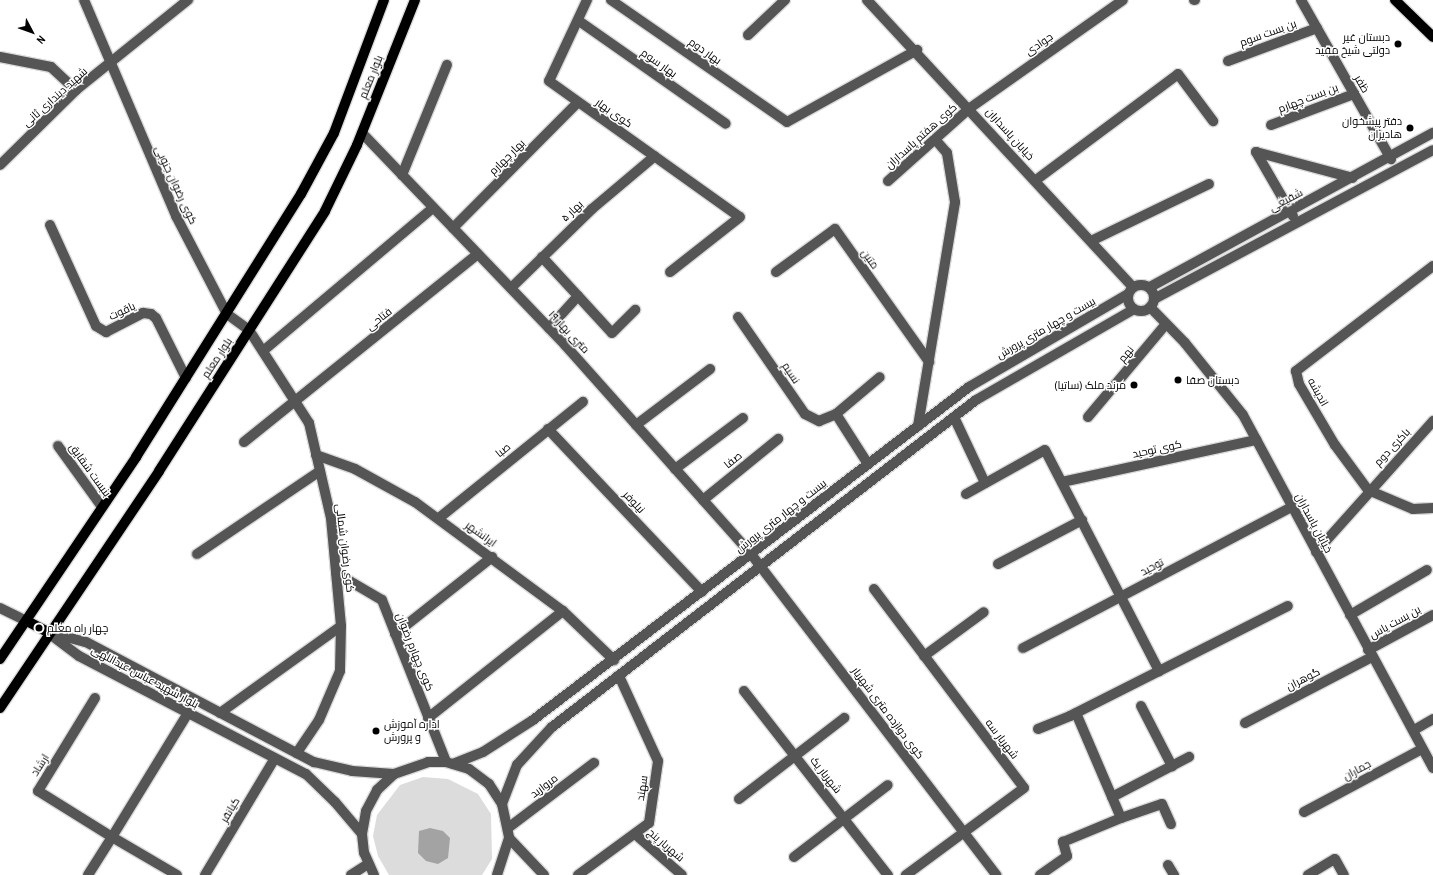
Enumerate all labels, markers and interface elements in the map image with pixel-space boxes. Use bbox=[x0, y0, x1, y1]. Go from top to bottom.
north arrow bbox=[12, 12, 52, 52]
street label: بن بست سوم bbox=[1238, 17, 1298, 49]
street label: جوادی bbox=[1023, 30, 1055, 58]
place label: دبستان غیر دولتی شیخ مفید bbox=[1315, 31, 1390, 57]
text: N bbox=[34, 33, 48, 47]
street label: بهار دوم bbox=[686, 35, 724, 67]
marker: دبستان غیر دولتی شیخ مفید bbox=[1393, 39, 1403, 49]
street label: بهار سوم bbox=[638, 46, 680, 80]
street label: بلوار معلم bbox=[356, 53, 386, 101]
street label: شهید دینداری ثانی bbox=[20, 65, 90, 129]
street label: ظفر bbox=[1352, 73, 1372, 95]
street label: بن بست چهارم bbox=[1276, 80, 1340, 116]
street label: کوی بهار bbox=[593, 96, 635, 130]
street label: کوی هفتم پاسداران bbox=[883, 100, 959, 172]
street label: خیابان پاسداران bbox=[983, 105, 1037, 163]
place label: دفتر پیشخوان هادیران bbox=[1342, 115, 1402, 141]
marker: دفتر پیشخوان هادیران bbox=[1405, 123, 1415, 133]
street label: بهار چهارم bbox=[486, 136, 528, 178]
street label: کوی رضوان جنوبی bbox=[152, 144, 200, 226]
street label: شفیعی bbox=[1267, 186, 1305, 214]
street label: بهار ۵ bbox=[558, 198, 586, 224]
street label: متین bbox=[859, 247, 881, 271]
street label: بیست و چهار متری پرورش bbox=[994, 294, 1098, 362]
street label: یاقوت bbox=[107, 299, 137, 323]
street label: فتاحی bbox=[364, 305, 394, 333]
street label: ۱۹ متری بهار bbox=[546, 308, 592, 356]
street label: بلوار معلم bbox=[199, 335, 235, 381]
street label: نهم bbox=[1115, 343, 1137, 365]
street label: نسیم bbox=[779, 360, 803, 386]
place label: دبستان صفا bbox=[1186, 373, 1239, 387]
marker: دبستان صفا bbox=[1173, 375, 1183, 385]
street label: اندیشه bbox=[1305, 375, 1331, 409]
place label: مرند ملک (ساتیا) bbox=[1055, 378, 1126, 392]
marker: مرند ملک (ساتیا) bbox=[1129, 380, 1139, 390]
street label: باکری دوم bbox=[1371, 425, 1413, 469]
street label: کوی توحید bbox=[1131, 437, 1183, 461]
street label: صبا bbox=[493, 440, 513, 460]
street label: بنبست شقایق bbox=[66, 441, 114, 499]
street label: صفا bbox=[721, 449, 745, 471]
street label: بیست و چهار متری پرورش bbox=[733, 476, 829, 556]
street label: نیلوفر bbox=[620, 488, 648, 516]
street label: خیابان پاسداران bbox=[1293, 491, 1335, 555]
street label: کوی رضوان شمالی bbox=[333, 503, 357, 593]
street label: ایرانشهر bbox=[463, 518, 499, 550]
street label: توحید bbox=[1138, 555, 1166, 579]
street label: بن بست یاس bbox=[1367, 603, 1423, 641]
street label: کوی چهارم رضوان bbox=[393, 611, 437, 693]
place label: چهار راه معلم bbox=[47, 621, 108, 635]
marker: چهار راه معلم bbox=[34, 623, 44, 633]
street label: بلوار شهید عباس عبداللهی bbox=[89, 643, 201, 711]
street label: کوی دوازده متری شهریار bbox=[849, 664, 927, 762]
street label: گوهران bbox=[1284, 665, 1322, 693]
street label: شهریار سه bbox=[983, 716, 1021, 762]
place label: اداره آموزش و پرورش bbox=[384, 718, 440, 744]
marker: اداره آموزش و پرورش bbox=[371, 726, 381, 736]
street label: ارشاد bbox=[28, 752, 52, 778]
street label: شهریار یک bbox=[808, 754, 844, 796]
street label: جماران bbox=[1341, 757, 1373, 783]
street label: مروارید bbox=[528, 771, 560, 801]
street label: سهند bbox=[634, 774, 650, 802]
street label: کیانفر bbox=[217, 795, 243, 825]
street label: شهریار پنج bbox=[645, 825, 687, 865]

